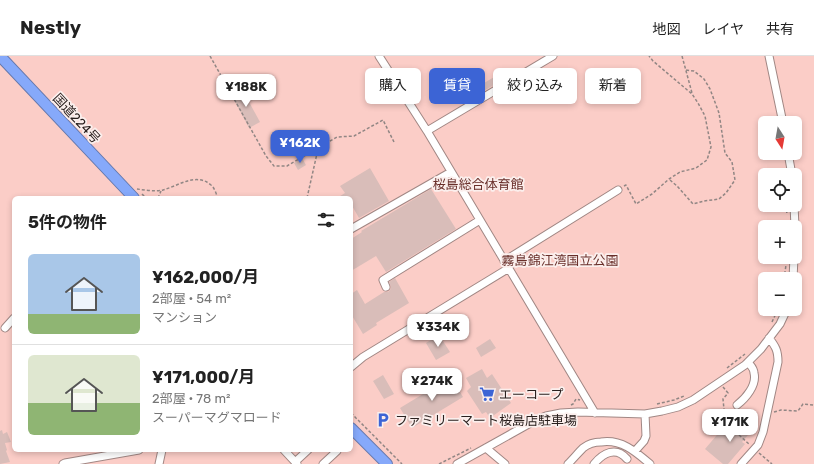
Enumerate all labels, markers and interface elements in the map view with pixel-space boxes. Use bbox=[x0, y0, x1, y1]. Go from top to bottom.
text: Nestly bbox=[20, 16, 81, 39]
text: 地図 bbox=[652, 21, 680, 38]
text: レイヤ bbox=[702, 21, 744, 38]
text: 共有 bbox=[766, 21, 794, 38]
chip: 購入 bbox=[365, 68, 421, 104]
chip: 賃貸 bbox=[429, 68, 485, 104]
chip: 絞り込み bbox=[493, 68, 577, 104]
chip: 新着 bbox=[585, 68, 641, 104]
pin: ¥188K bbox=[218, 74, 274, 108]
text: ¥188K bbox=[225, 79, 267, 94]
street label: 国道224号 bbox=[50, 90, 103, 146]
north arrow bbox=[758, 116, 802, 160]
map controls bbox=[758, 116, 802, 316]
pin: ¥162K bbox=[272, 130, 328, 164]
text: ¥162K bbox=[280, 135, 320, 150]
button: locate bbox=[758, 168, 802, 212]
park label: 桜島総合体育館 bbox=[432, 177, 524, 192]
icon: filters bbox=[315, 209, 337, 231]
text: 5件の物件 bbox=[28, 212, 107, 232]
button: + bbox=[758, 220, 802, 264]
park label: 霧島錦江湾国立公園 bbox=[501, 253, 619, 268]
text: ¥162,000/月 bbox=[152, 267, 259, 287]
icon: home bbox=[60, 270, 108, 318]
button: − bbox=[758, 272, 802, 316]
text: 2部屋 · 54 m² bbox=[152, 291, 231, 306]
text: マンション bbox=[152, 310, 217, 325]
pin: ¥334K bbox=[410, 314, 466, 348]
text: ¥334K bbox=[416, 319, 460, 334]
text: ¥171,000/月 bbox=[152, 367, 255, 387]
pin: ¥274K bbox=[404, 368, 460, 402]
icon: home bbox=[60, 371, 108, 419]
text: ¥274K bbox=[411, 373, 453, 388]
supermarket icon: エーコープ bbox=[478, 385, 496, 403]
place label: エーコープ bbox=[499, 387, 563, 402]
text: 2部屋 · 78 m² bbox=[152, 391, 230, 406]
pin: ¥171K bbox=[702, 409, 758, 443]
text: スーパーマグマロード bbox=[152, 410, 282, 425]
parking icon: ファミリーマート桜島店駐車場 bbox=[374, 411, 392, 429]
place label: ファミリーマート桜島店駐車場 bbox=[395, 413, 577, 428]
text: ¥171K bbox=[711, 414, 749, 429]

